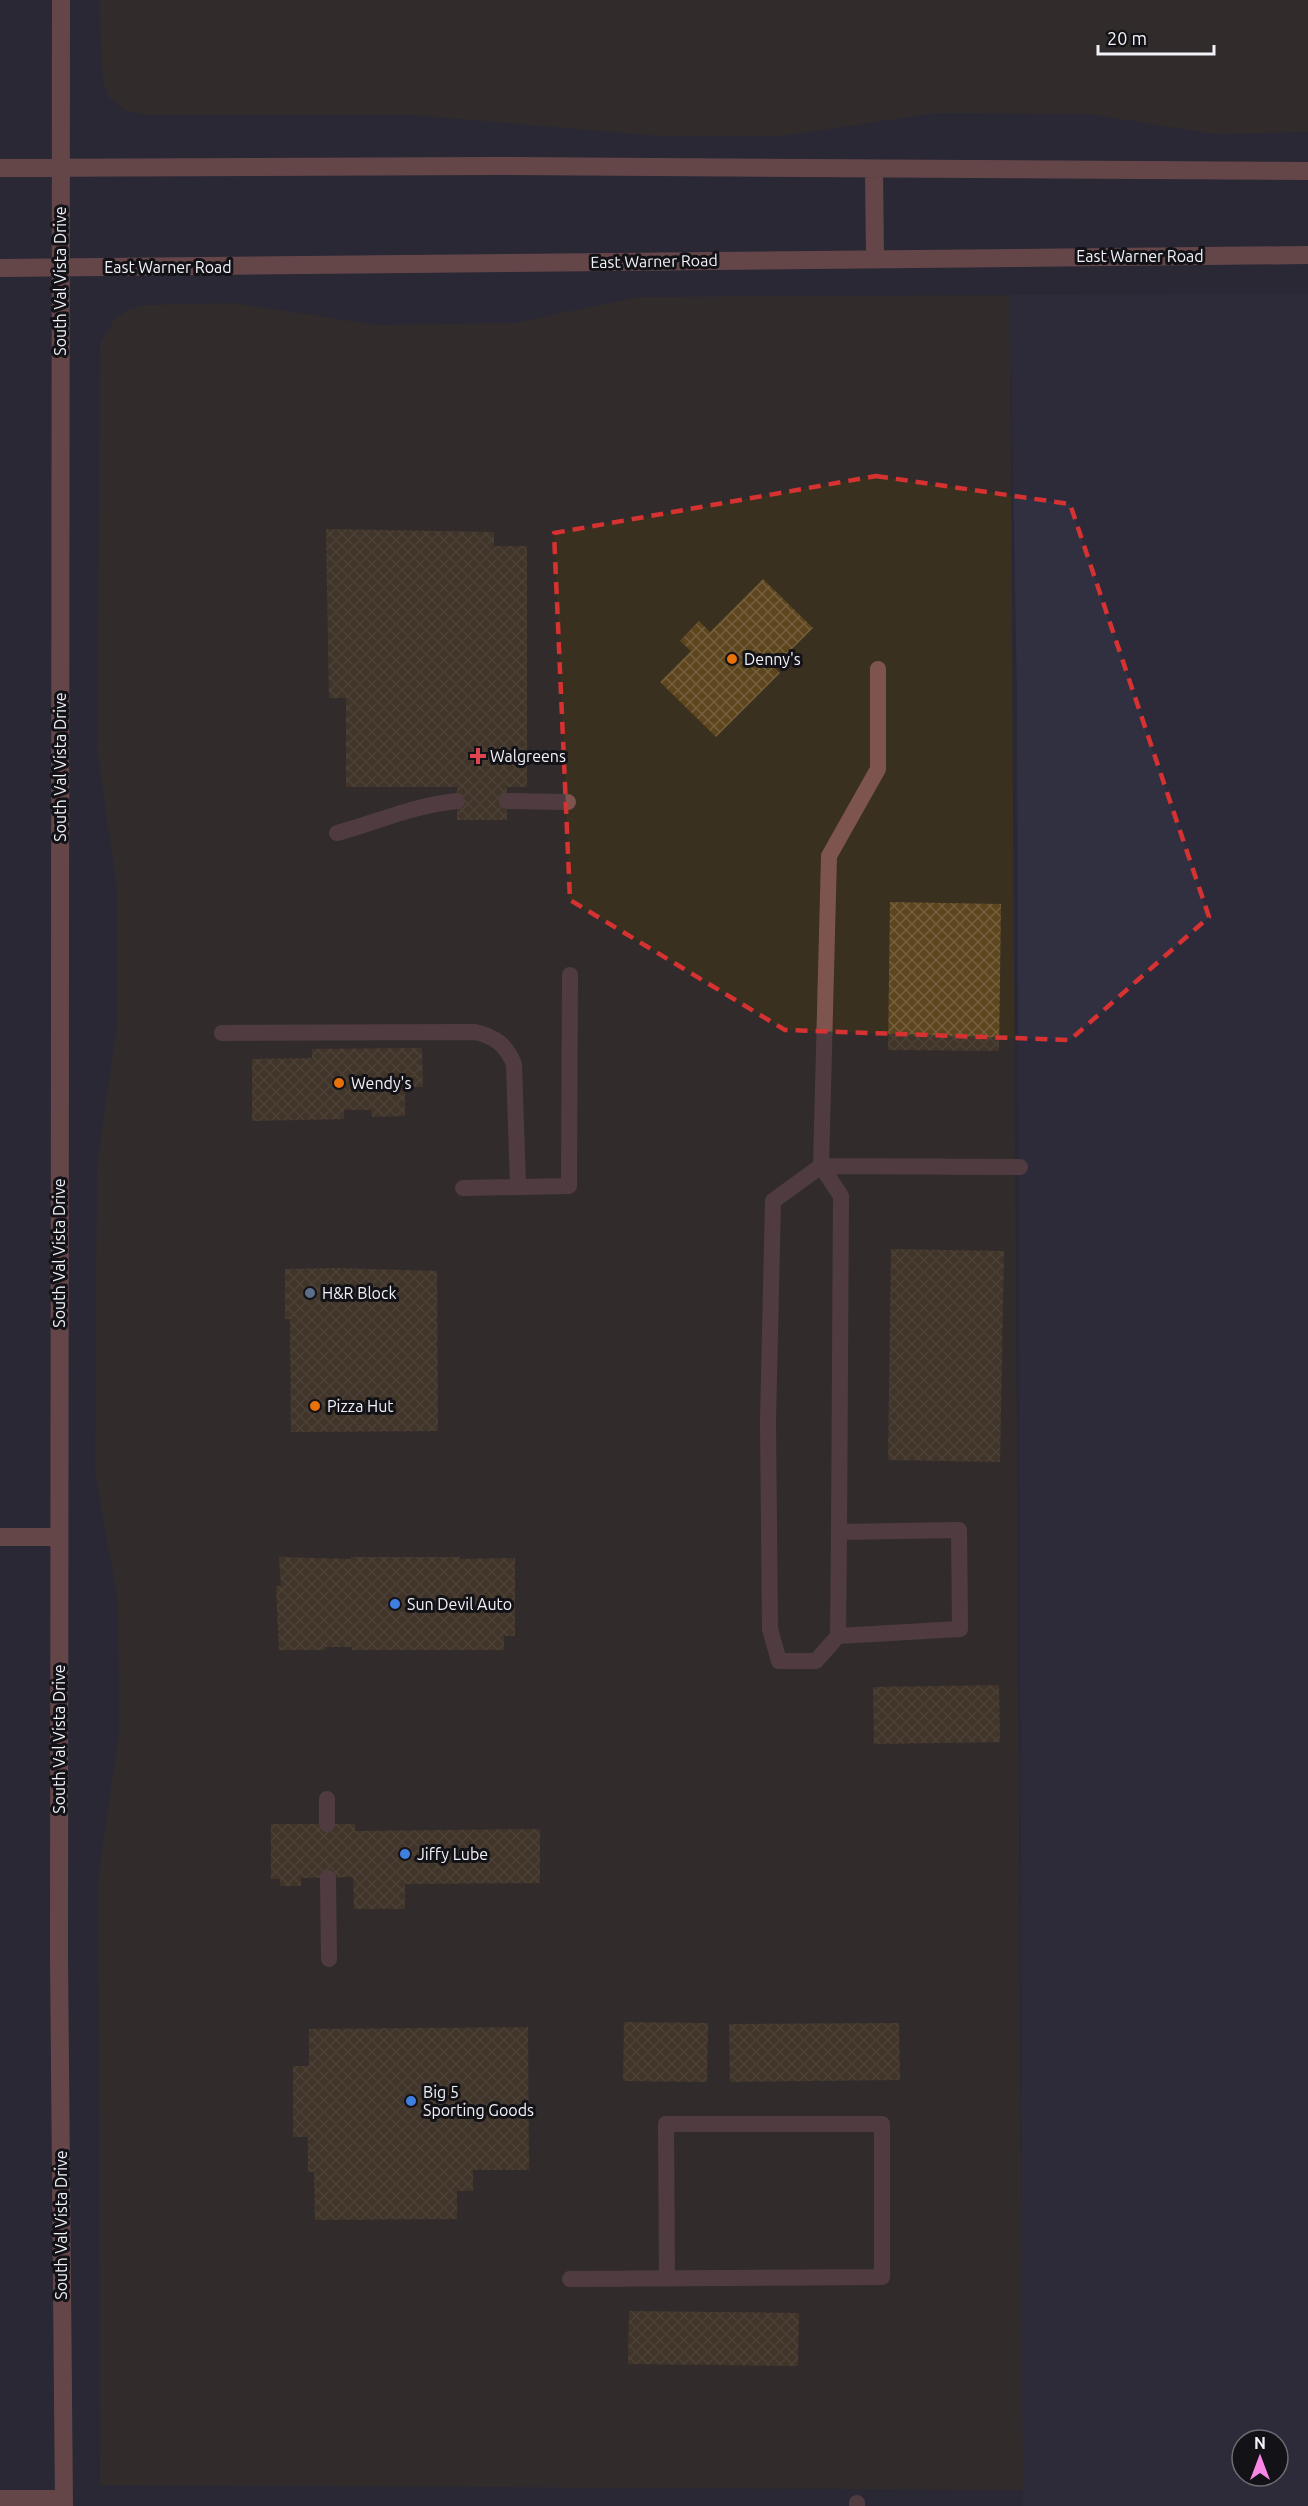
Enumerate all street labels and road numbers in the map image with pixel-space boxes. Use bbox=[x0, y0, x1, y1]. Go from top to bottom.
street label: South Val Vista Drive bbox=[51, 206, 69, 356]
street label: East Warner Road bbox=[1076, 247, 1204, 265]
street label: East Warner Road bbox=[590, 251, 718, 271]
street label: East Warner Road bbox=[104, 258, 232, 276]
street label: South Val Vista Drive bbox=[51, 692, 69, 842]
street label: South Val Vista Drive bbox=[50, 1178, 68, 1328]
street label: South Val Vista Drive bbox=[50, 1664, 68, 1814]
street label: South Val Vista Drive bbox=[52, 2150, 70, 2300]

